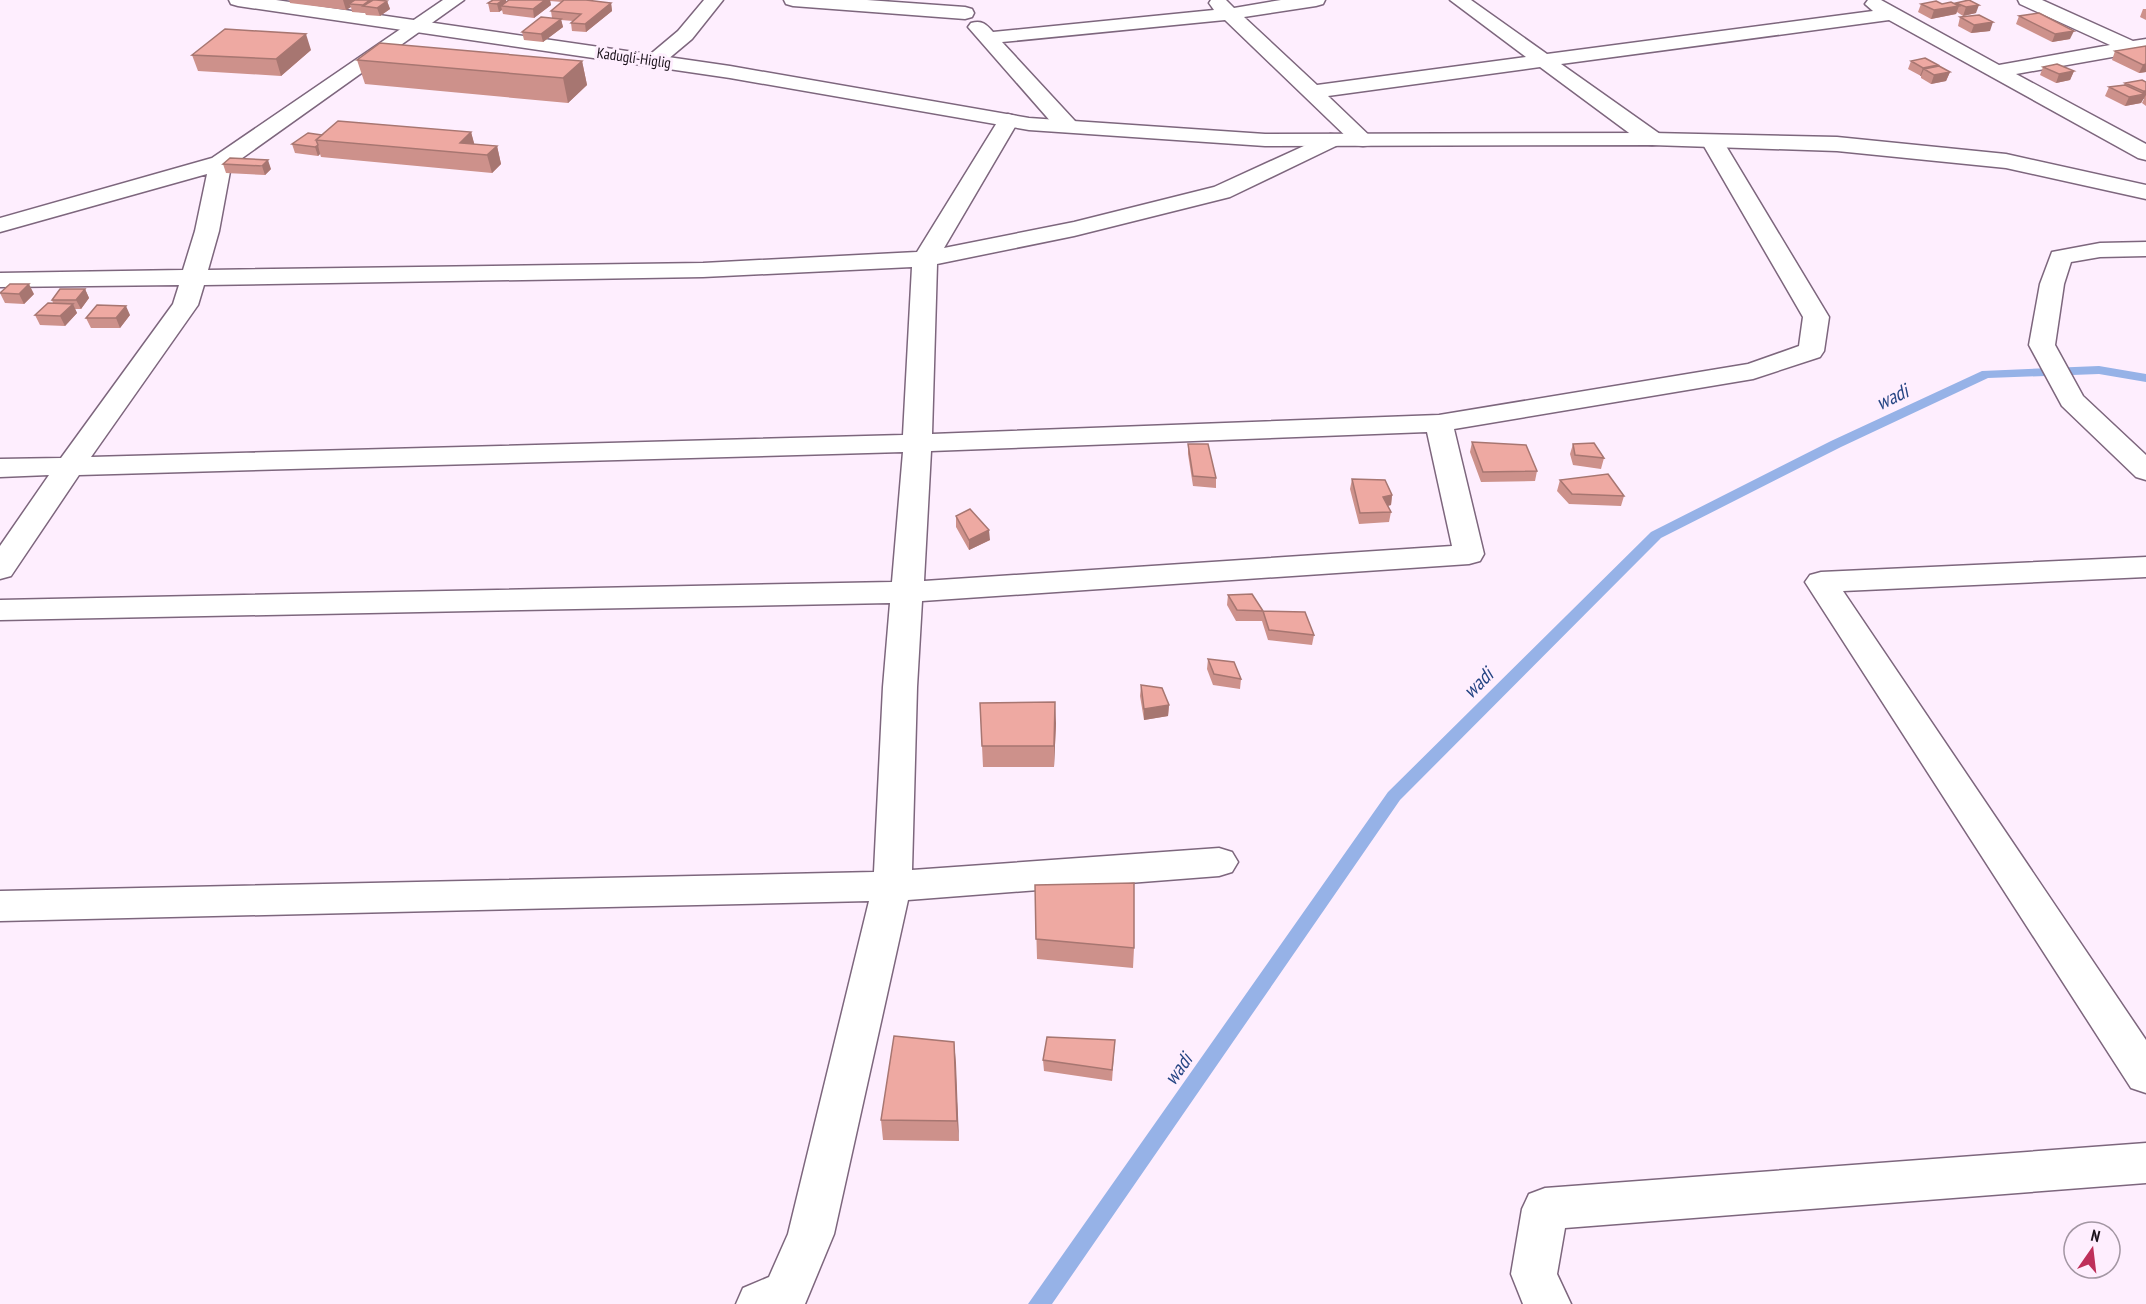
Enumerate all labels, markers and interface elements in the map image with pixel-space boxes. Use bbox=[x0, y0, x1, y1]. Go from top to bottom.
street label: Kadugli-Higlig bbox=[596, 43, 672, 72]
water label: wadi bbox=[1872, 377, 1915, 416]
water label: wadi bbox=[1457, 660, 1501, 704]
water label: wadi bbox=[1158, 1046, 1200, 1090]
north arrow bbox=[2062, 1220, 2122, 1280]
text: N bbox=[2089, 1225, 2102, 1246]

